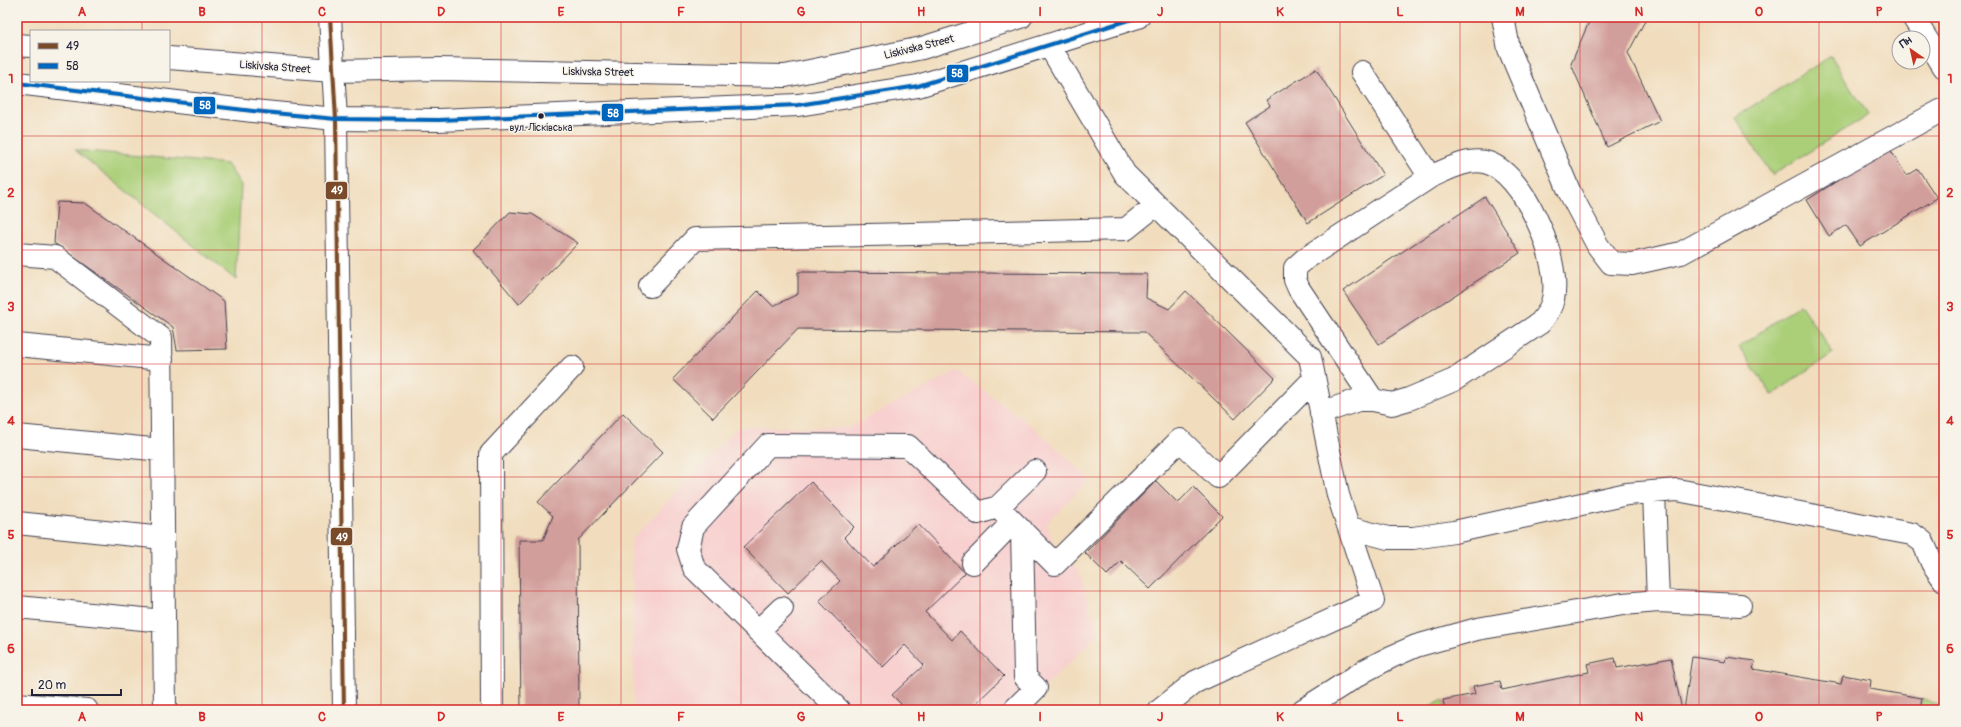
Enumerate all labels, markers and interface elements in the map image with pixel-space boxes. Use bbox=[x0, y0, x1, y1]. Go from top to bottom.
text: A bbox=[78, 4, 87, 20]
text: B bbox=[198, 4, 206, 20]
text: C bbox=[318, 4, 326, 20]
text: D bbox=[437, 4, 445, 20]
text: E bbox=[558, 4, 565, 20]
text: F bbox=[677, 4, 685, 20]
text: G bbox=[797, 4, 806, 20]
text: H bbox=[917, 4, 925, 20]
text: I bbox=[1038, 4, 1042, 20]
text: J bbox=[1157, 4, 1163, 20]
text: K bbox=[1276, 4, 1284, 20]
text: L bbox=[1396, 4, 1404, 20]
text: M bbox=[1515, 4, 1525, 20]
text: N bbox=[1635, 4, 1644, 20]
text: O bbox=[1755, 4, 1764, 20]
text: P bbox=[1875, 4, 1883, 20]
legend bbox=[30, 30, 170, 82]
north arrow bbox=[1891, 30, 1931, 70]
street label: Liskivska Street bbox=[883, 32, 956, 62]
text: Пн bbox=[1897, 33, 1915, 51]
text: 49 bbox=[66, 39, 79, 54]
street label: Liskivska Street bbox=[239, 58, 312, 76]
text: 58 bbox=[66, 59, 79, 74]
line badge: 58 bbox=[946, 64, 969, 83]
street label: Liskivska Street bbox=[562, 65, 635, 79]
text: 58 bbox=[951, 67, 963, 80]
text: 1 bbox=[8, 71, 14, 87]
text: 1 bbox=[1947, 71, 1953, 87]
line badge: 58 bbox=[193, 96, 216, 115]
text: 58 bbox=[199, 99, 211, 112]
line badge: 58 bbox=[601, 103, 624, 122]
text: 58 bbox=[607, 107, 619, 120]
marker: вул. Лісківська bbox=[536, 111, 546, 121]
place label: вул. Лісківська bbox=[509, 122, 573, 134]
line badge: 49 bbox=[325, 181, 348, 200]
text: 49 bbox=[330, 184, 343, 197]
text: 2 bbox=[7, 185, 15, 201]
text: 2 bbox=[1946, 185, 1954, 201]
text: 3 bbox=[7, 299, 15, 315]
text: 3 bbox=[1946, 299, 1954, 315]
text: 4 bbox=[7, 413, 15, 429]
text: 4 bbox=[1946, 413, 1954, 429]
text: 5 bbox=[7, 527, 15, 543]
line badge: 49 bbox=[330, 527, 353, 546]
text: 5 bbox=[1946, 527, 1954, 543]
text: 49 bbox=[335, 531, 348, 544]
text: 6 bbox=[7, 641, 15, 657]
text: 6 bbox=[1946, 641, 1954, 657]
scale bar bbox=[32, 671, 121, 697]
text: 20 m bbox=[38, 678, 67, 693]
text: A bbox=[78, 709, 87, 725]
text: B bbox=[198, 709, 206, 725]
text: C bbox=[318, 709, 326, 725]
text: D bbox=[437, 709, 445, 725]
text: E bbox=[558, 709, 565, 725]
text: F bbox=[677, 709, 685, 725]
text: G bbox=[797, 709, 806, 725]
text: H bbox=[917, 709, 925, 725]
text: I bbox=[1038, 709, 1042, 725]
text: J bbox=[1157, 709, 1163, 725]
text: K bbox=[1276, 709, 1284, 725]
text: L bbox=[1396, 709, 1404, 725]
text: M bbox=[1515, 709, 1525, 725]
text: N bbox=[1635, 709, 1644, 725]
text: O bbox=[1755, 709, 1764, 725]
text: P bbox=[1875, 709, 1883, 725]

